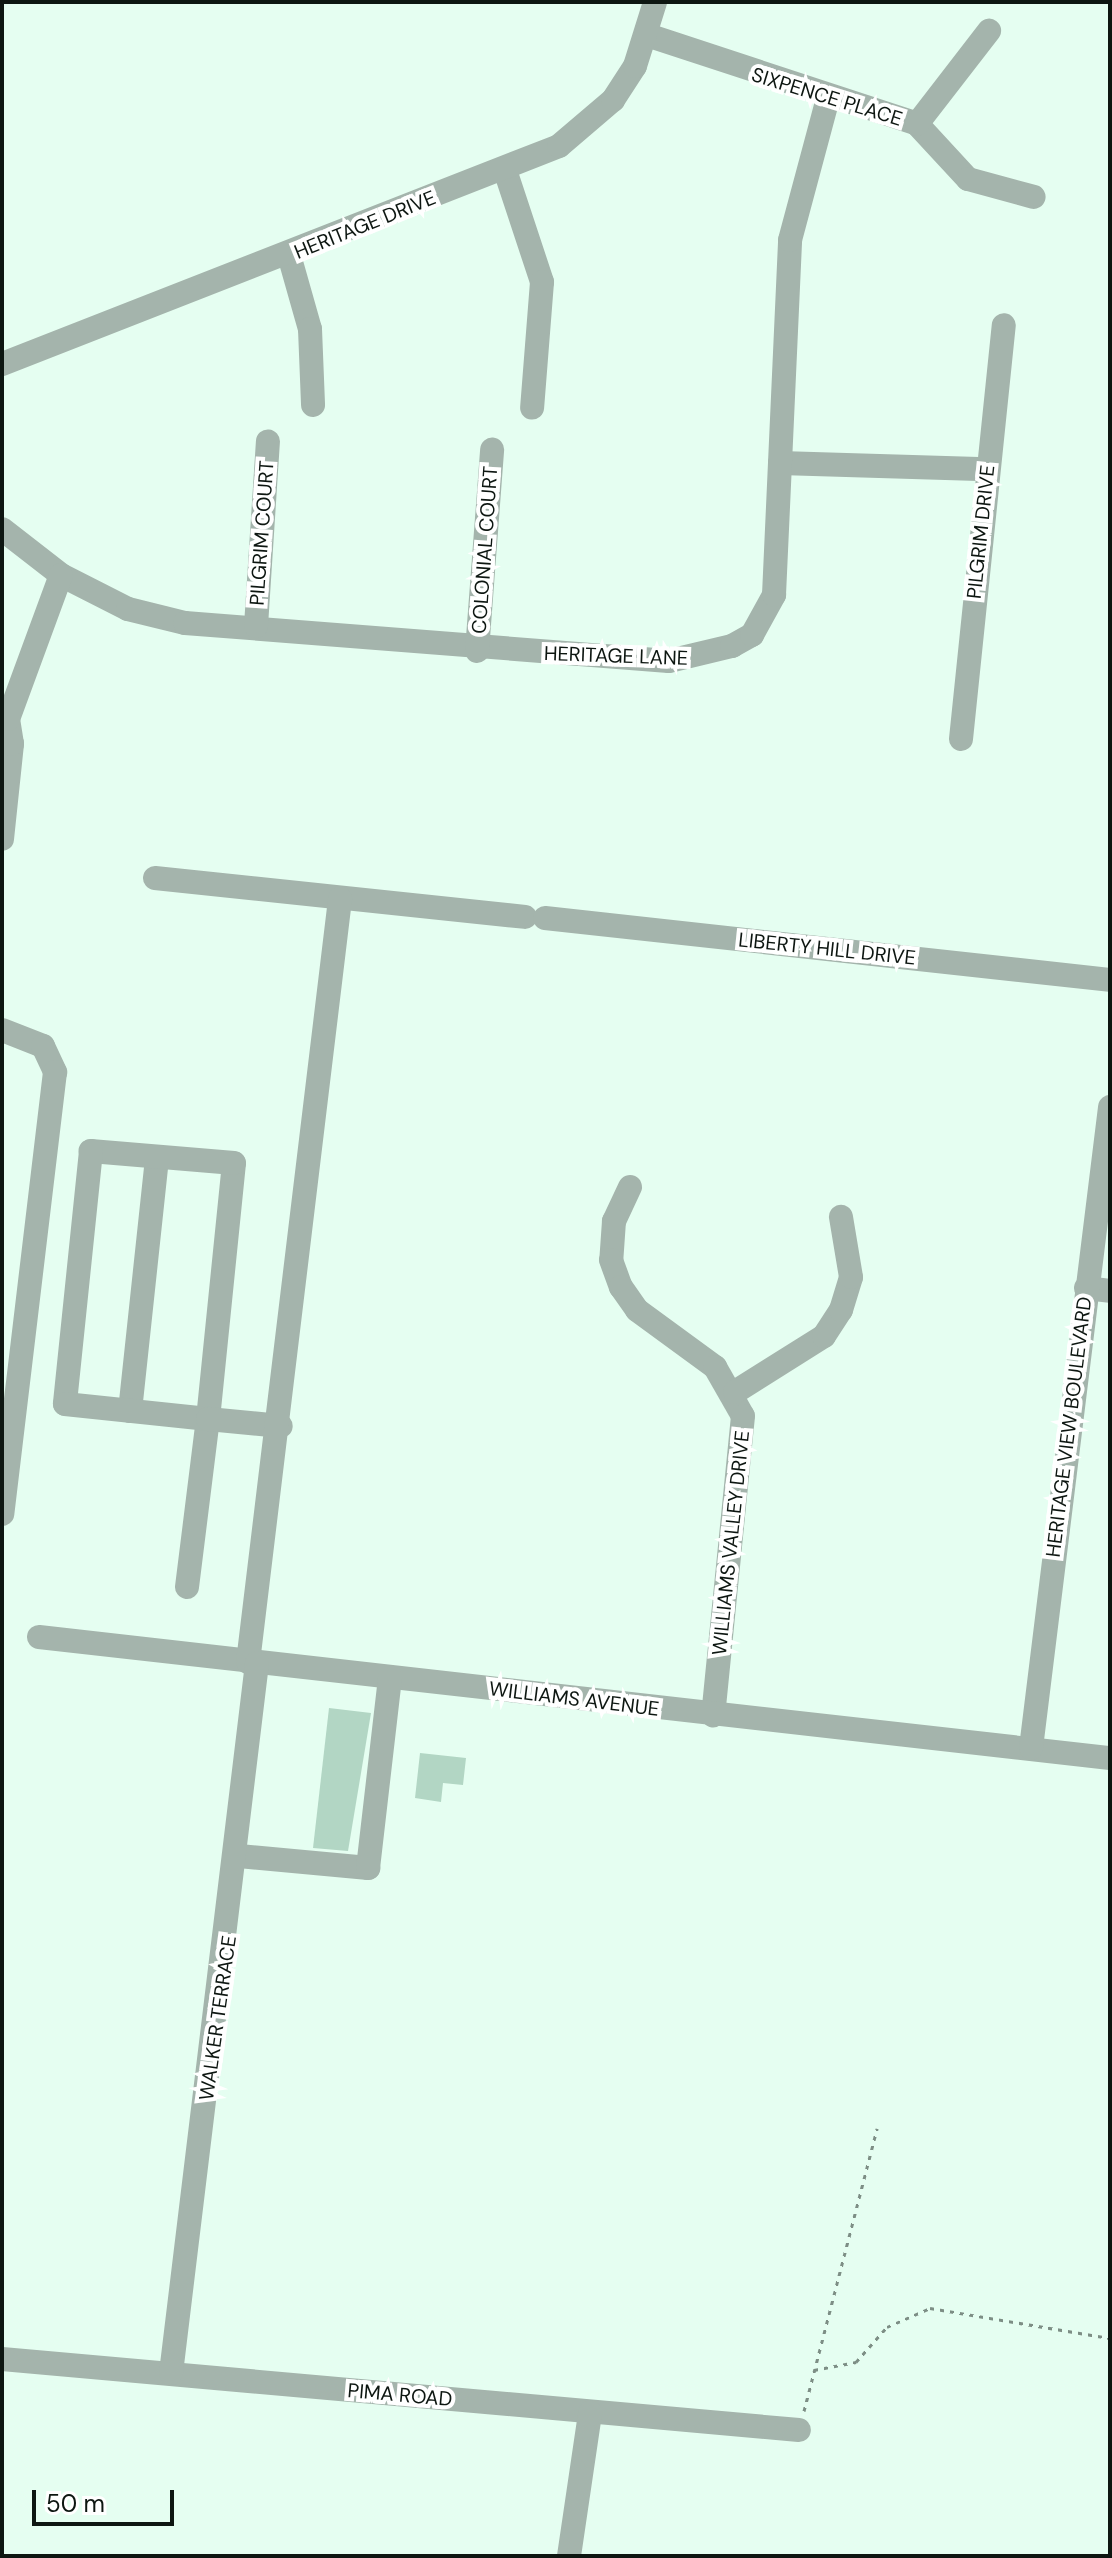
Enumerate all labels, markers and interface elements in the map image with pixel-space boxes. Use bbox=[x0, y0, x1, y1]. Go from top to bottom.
street label: SIXPENCE PLACE bbox=[749, 63, 905, 131]
street label: HERITAGE DRIVE bbox=[291, 186, 439, 264]
street label: PILGRIM COURT bbox=[245, 460, 279, 606]
street label: PILGRIM DRIVE bbox=[962, 464, 1000, 600]
street label: COLONIAL COURT bbox=[467, 465, 503, 635]
street label: HERITAGE LANE bbox=[543, 641, 689, 671]
street label: LIBERTY HILL DRIVE bbox=[737, 928, 917, 970]
street label: HERITAGE VIEW BOULEVARD bbox=[1041, 1295, 1097, 1559]
street label: WILLIAMS VALLEY DRIVE bbox=[707, 1429, 755, 1657]
street label: WILLIAMS AVENUE bbox=[488, 1677, 660, 1721]
street label: WALKER TERRACE bbox=[195, 1934, 241, 2102]
street label: PIMA ROAD bbox=[347, 2378, 453, 2412]
scale bar bbox=[36, 2474, 178, 2524]
text: 50 m bbox=[46, 2488, 105, 2519]

